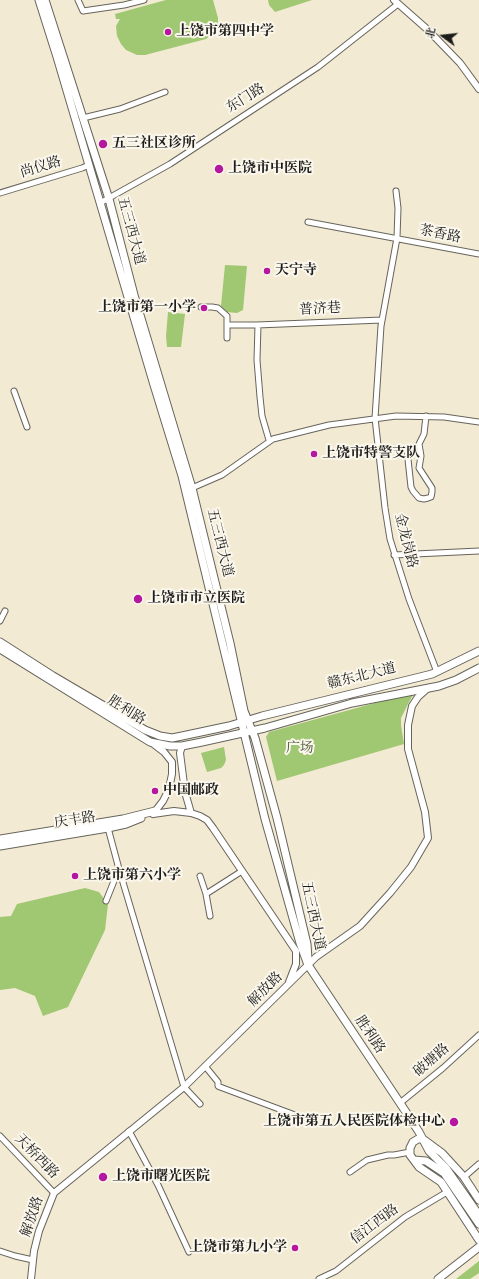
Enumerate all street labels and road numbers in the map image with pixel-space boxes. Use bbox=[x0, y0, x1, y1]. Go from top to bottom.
street label: 东门路 bbox=[224, 81, 268, 117]
street label: 尚仪路 bbox=[18, 154, 64, 182]
street label: 五三西大道 bbox=[113, 195, 147, 267]
street label: 茶香路 bbox=[418, 223, 462, 247]
street label: 普济巷 bbox=[299, 301, 341, 319]
street label: 五三西大道 bbox=[202, 507, 236, 579]
street label: 金龙岗路 bbox=[390, 512, 420, 570]
street label: 赣东北大道 bbox=[326, 660, 398, 694]
street label: 胜利路 bbox=[104, 693, 148, 729]
street label: 庆丰路 bbox=[53, 809, 97, 833]
street label: 五三西大道 bbox=[297, 880, 327, 952]
street label: 解放路 bbox=[245, 969, 287, 1011]
street label: 胜利路 bbox=[350, 1013, 388, 1057]
street label: 破塘路 bbox=[411, 1041, 453, 1081]
street label: 天桥西路 bbox=[11, 1131, 61, 1183]
street label: 解放路 bbox=[18, 1194, 48, 1240]
street label: 信江西路 bbox=[348, 1201, 402, 1249]

